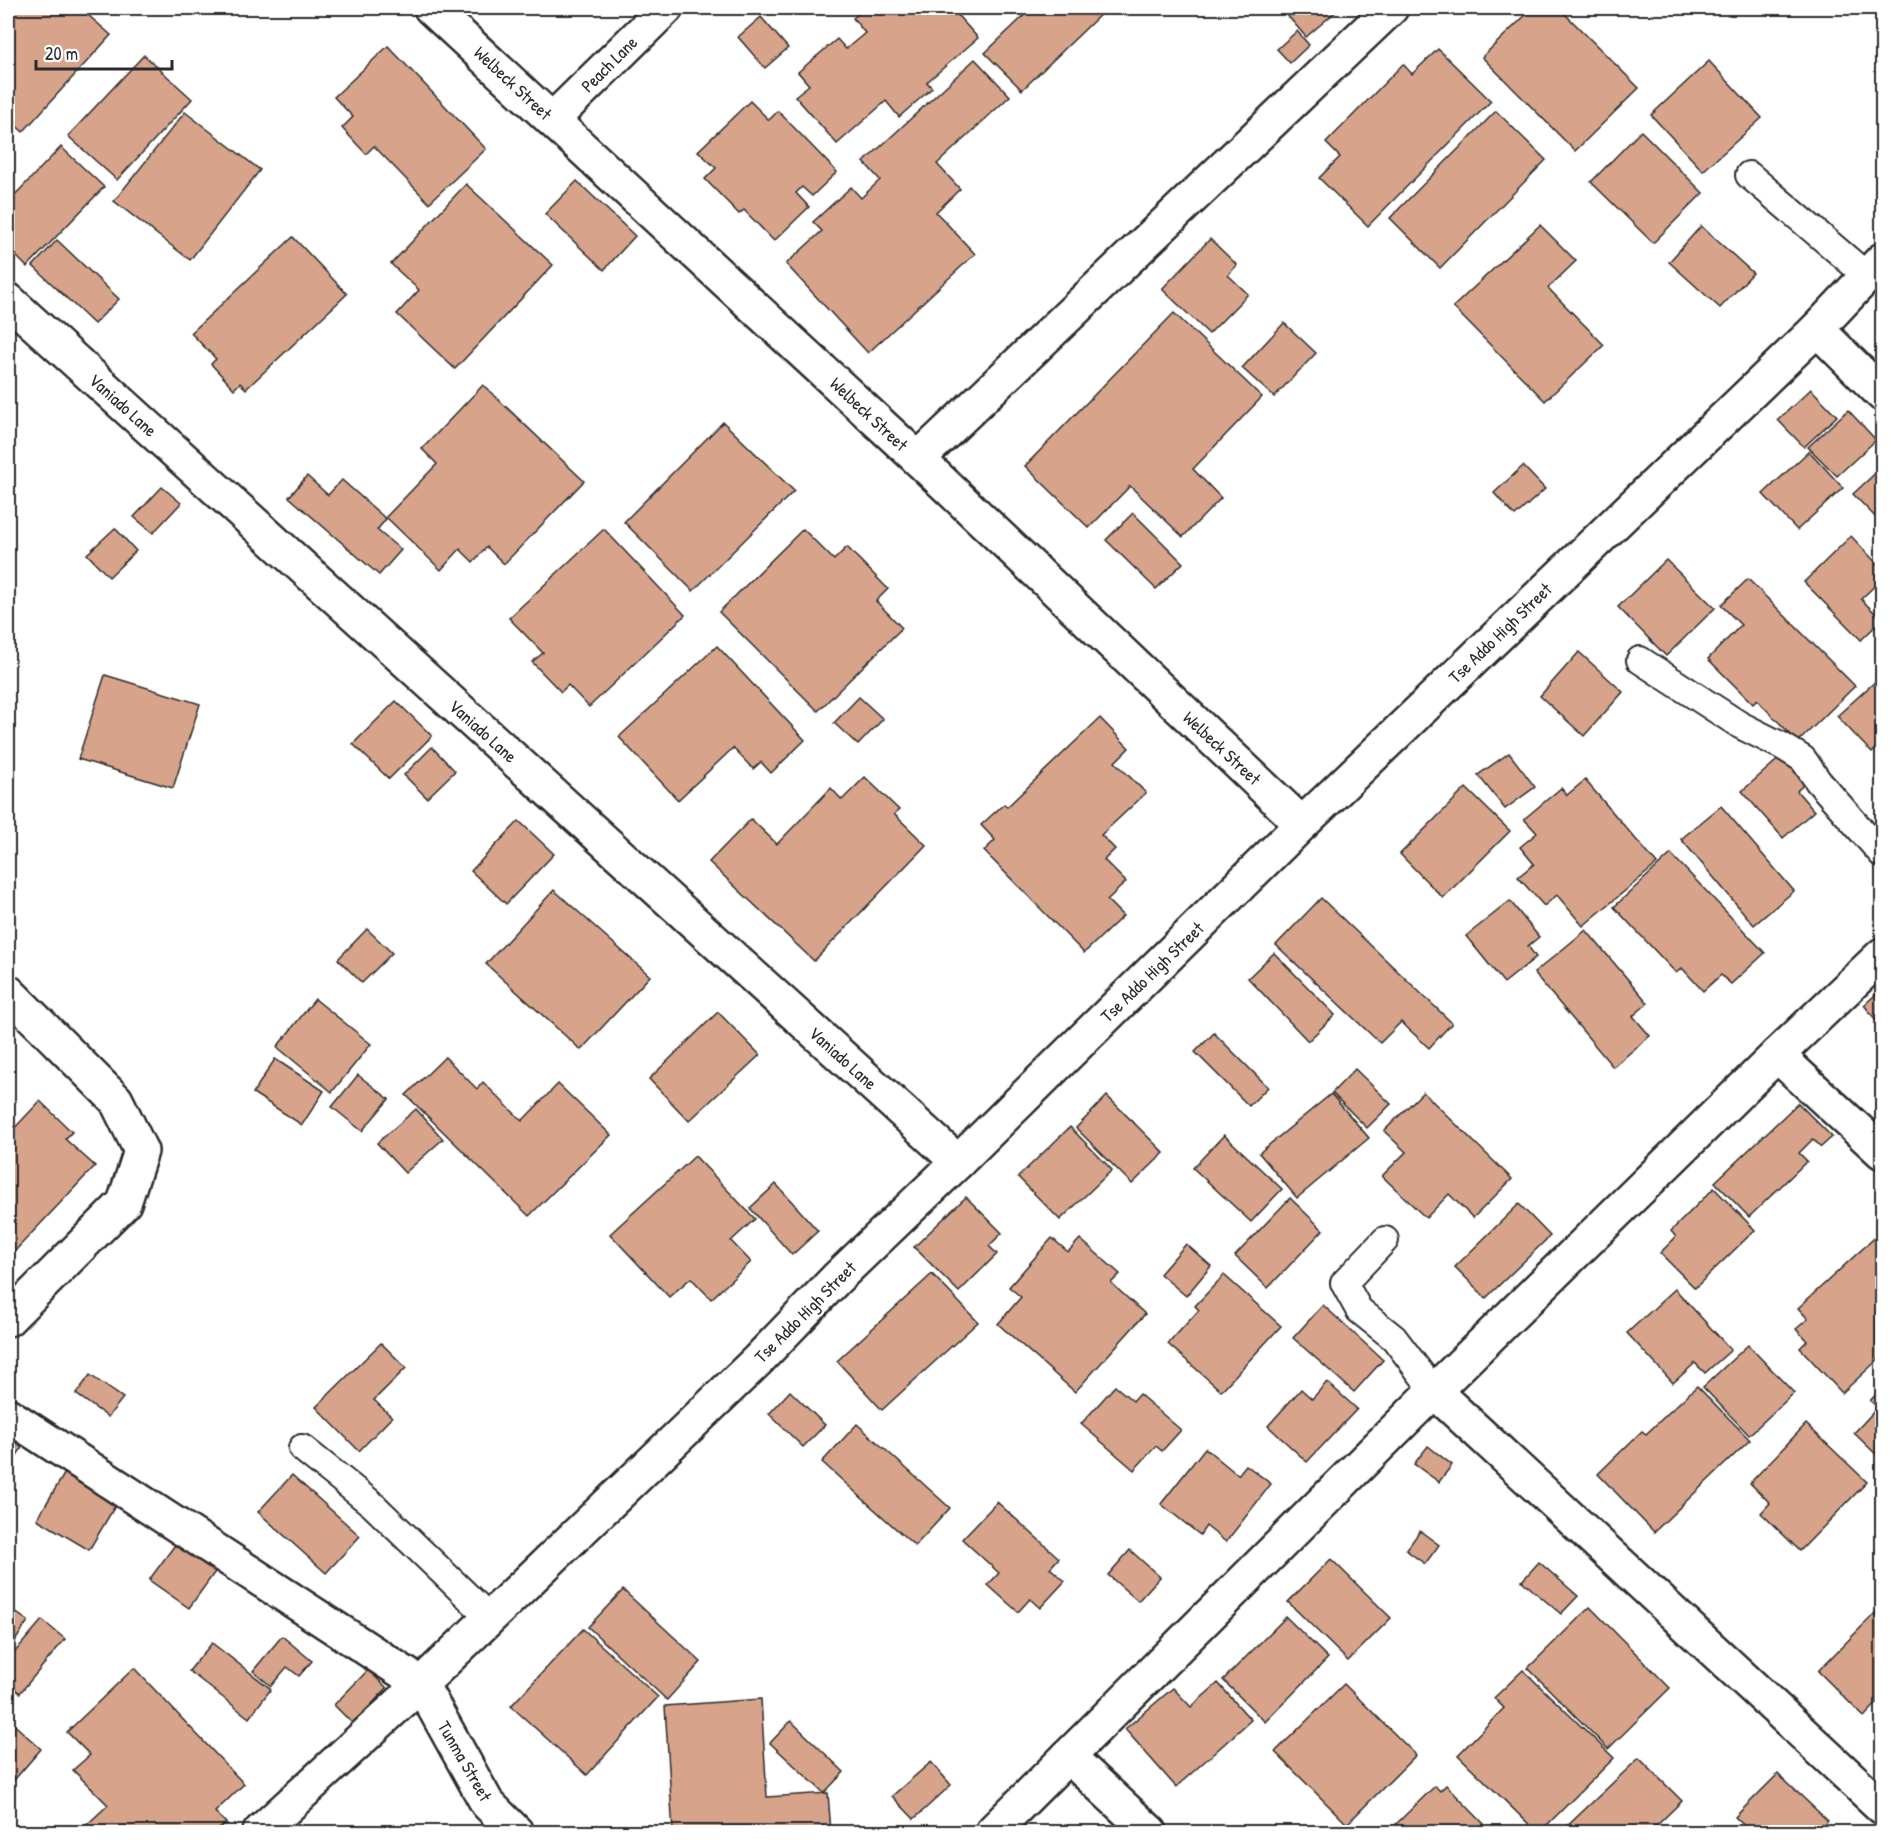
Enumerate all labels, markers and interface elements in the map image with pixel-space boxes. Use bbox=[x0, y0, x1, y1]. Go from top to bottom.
street label: Peach Lane bbox=[575, 30, 643, 98]
scale bar bbox=[36, 33, 172, 71]
street label: Welbeck Street bbox=[469, 40, 558, 126]
text: 20 m bbox=[45, 41, 78, 66]
street label: Vaniado Lane bbox=[83, 368, 163, 442]
street label: Welbeck Street bbox=[825, 371, 914, 457]
street label: Tse Addo High Street bbox=[1443, 577, 1558, 689]
street label: Vaniado Lane bbox=[443, 694, 523, 768]
street label: Welbeck Street bbox=[1178, 705, 1267, 791]
street label: Tse Addo High Street bbox=[1095, 916, 1210, 1028]
street label: Vaniado Lane bbox=[803, 1021, 883, 1095]
street label: Tse Addo High Street bbox=[748, 1255, 862, 1369]
street label: Tunma Street bbox=[432, 1716, 499, 1807]

